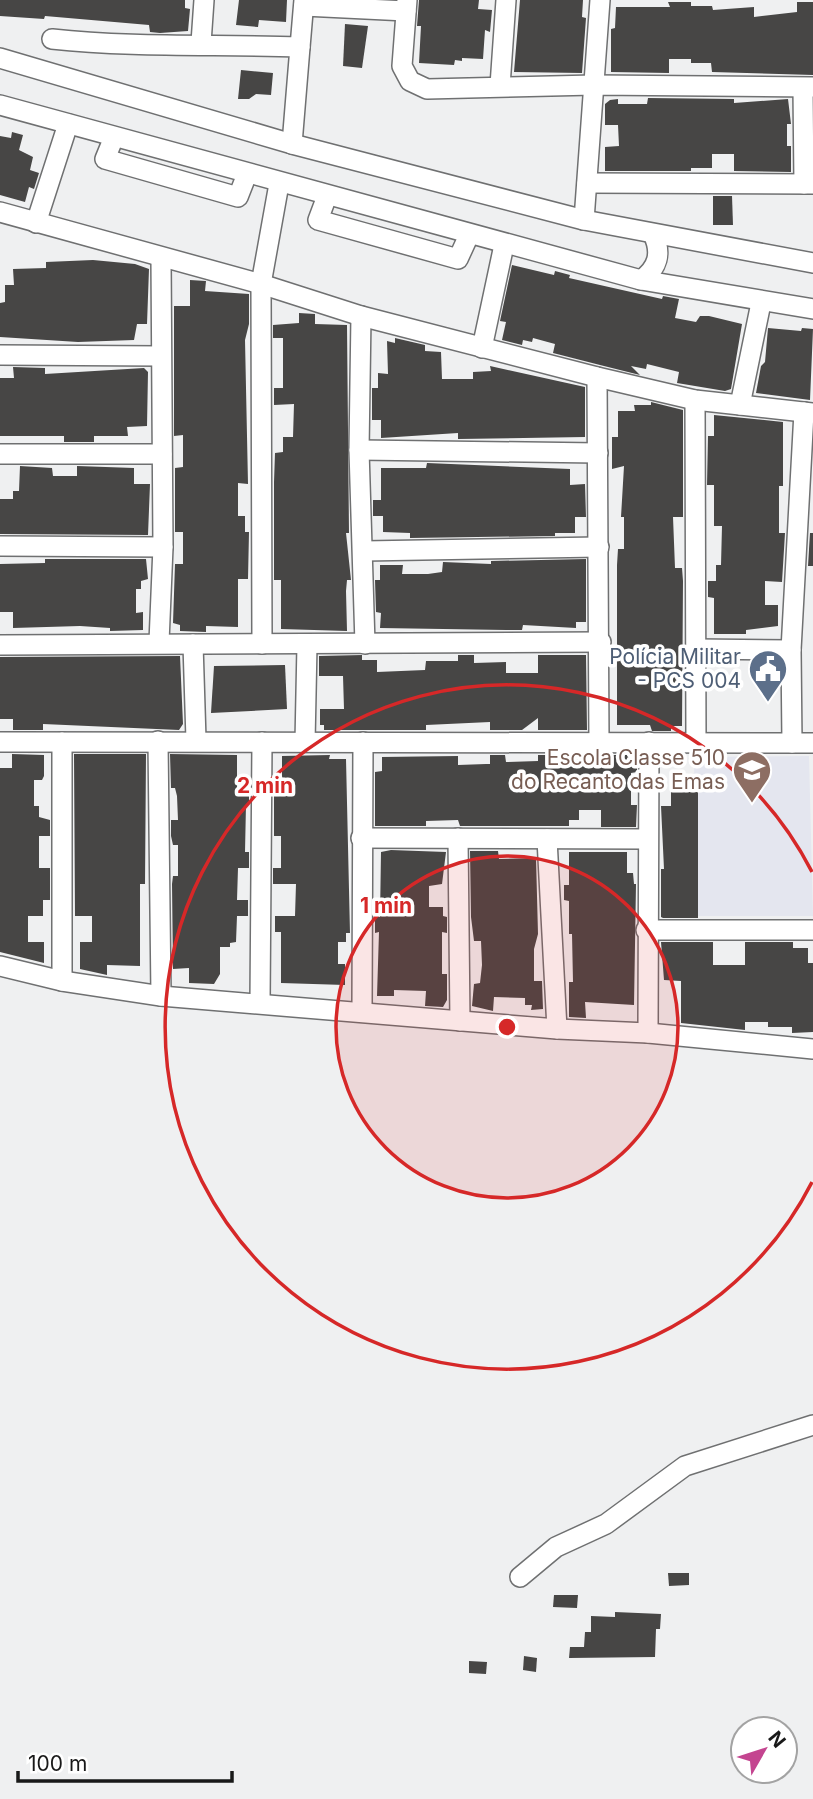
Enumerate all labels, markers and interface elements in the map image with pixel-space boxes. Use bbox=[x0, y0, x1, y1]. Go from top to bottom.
place label: Polícia Militar - PCS 004 bbox=[609, 644, 741, 693]
public building icon: Polícia Militar - PCS 004 bbox=[747, 648, 789, 703]
place label: Escola Classe 510 do Recanto das Emas bbox=[511, 745, 725, 794]
school or university icon: Escola Classe 510 do Recanto das Emas bbox=[731, 749, 773, 804]
text: 2 min bbox=[237, 773, 293, 798]
text: 1 min bbox=[360, 893, 412, 918]
centre of rings bbox=[495, 1015, 519, 1039]
north arrow bbox=[729, 1715, 799, 1785]
text: N bbox=[763, 1727, 790, 1752]
scale bar bbox=[18, 1740, 231, 1784]
text: 100 m bbox=[28, 1751, 87, 1776]

